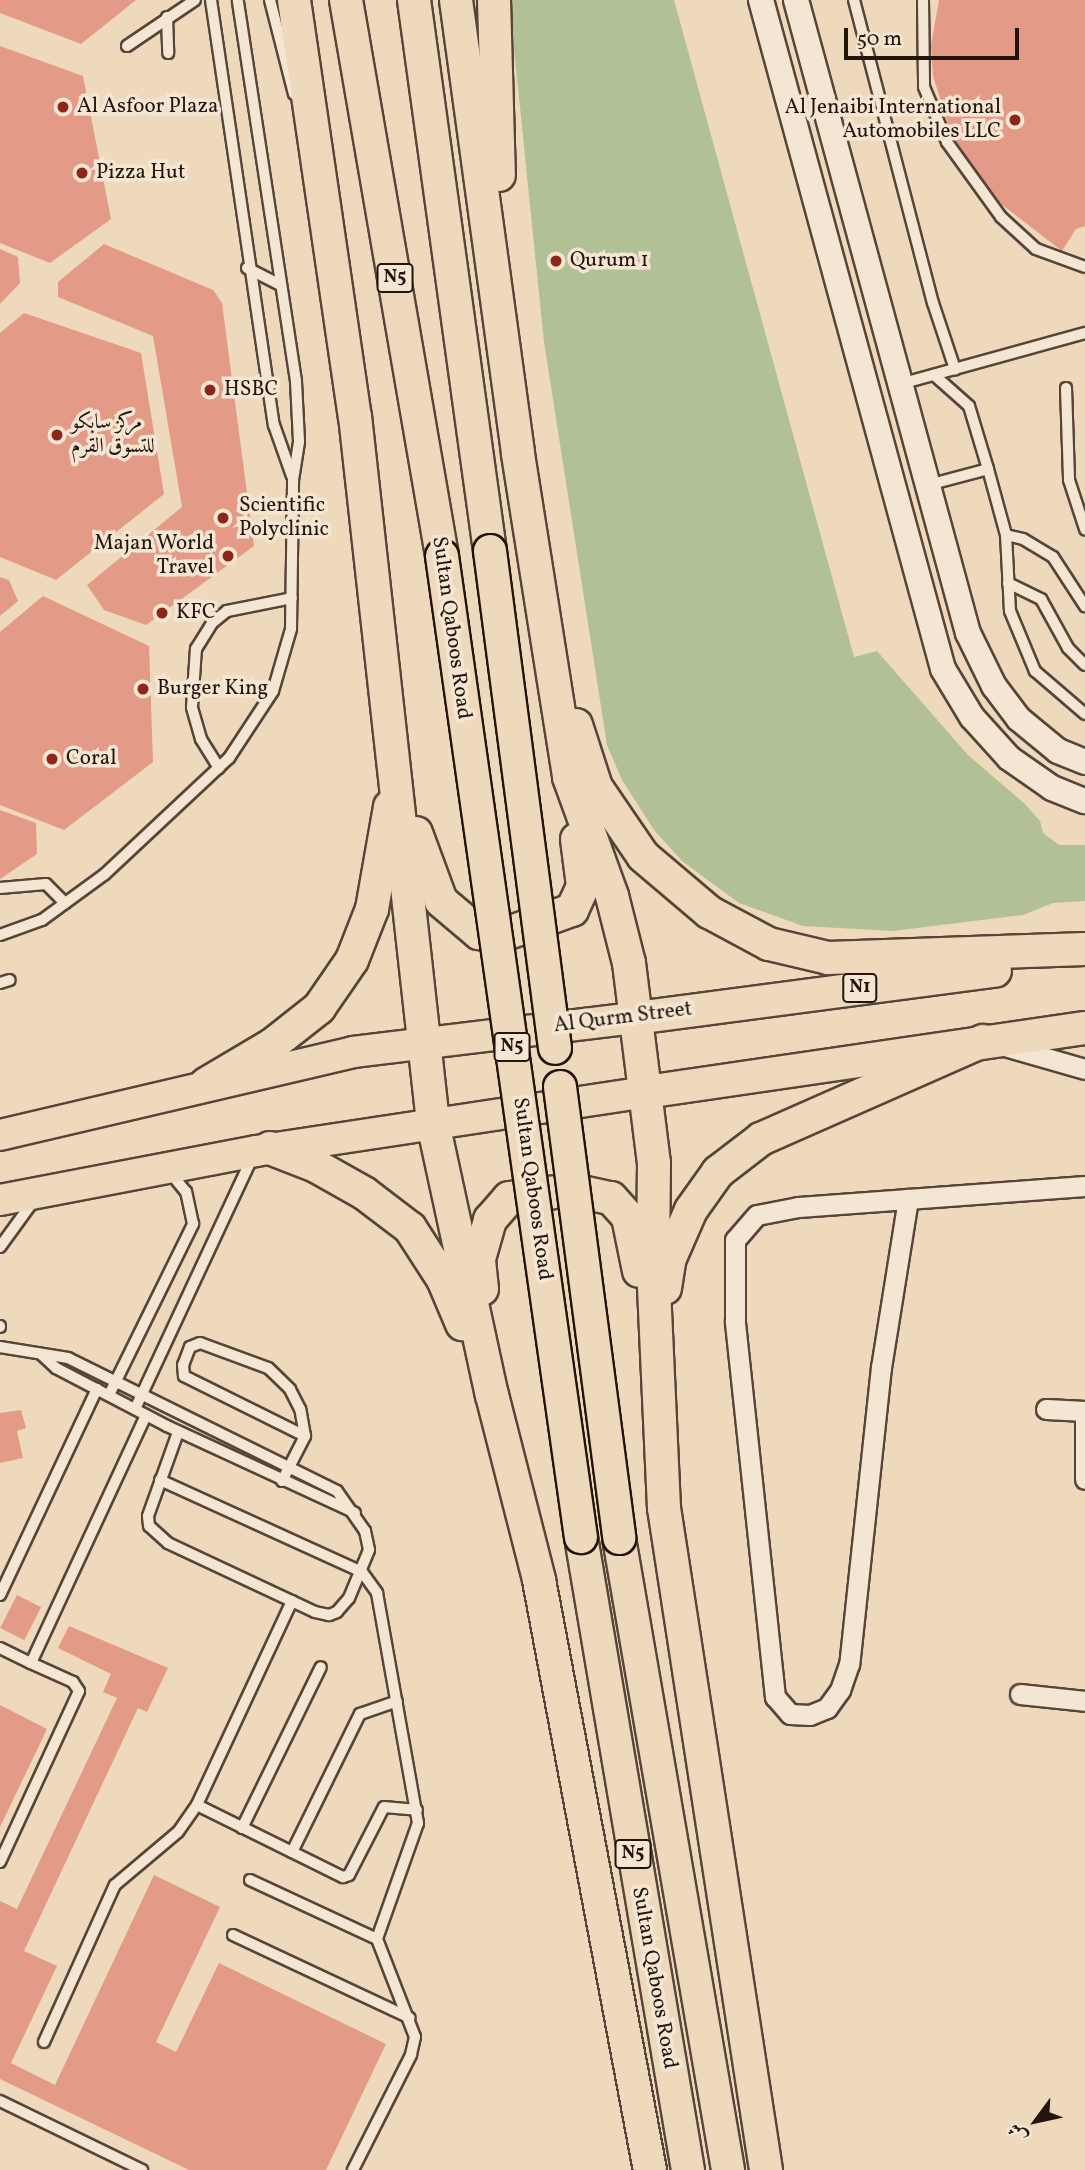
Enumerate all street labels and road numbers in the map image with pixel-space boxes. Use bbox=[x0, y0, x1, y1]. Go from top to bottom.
road number: N5 bbox=[376, 262, 414, 294]
street label: Sultan Qaboos Road bbox=[426, 535, 476, 721]
road number: N1 bbox=[841, 972, 879, 1004]
street label: Al Qurm Street bbox=[552, 997, 694, 1039]
road number: N5 bbox=[493, 1032, 531, 1063]
street label: Sultan Qaboos Road bbox=[507, 1096, 557, 1282]
road number: N5 bbox=[614, 1838, 652, 1870]
street label: Sultan Qaboos Road bbox=[626, 1885, 682, 2071]

